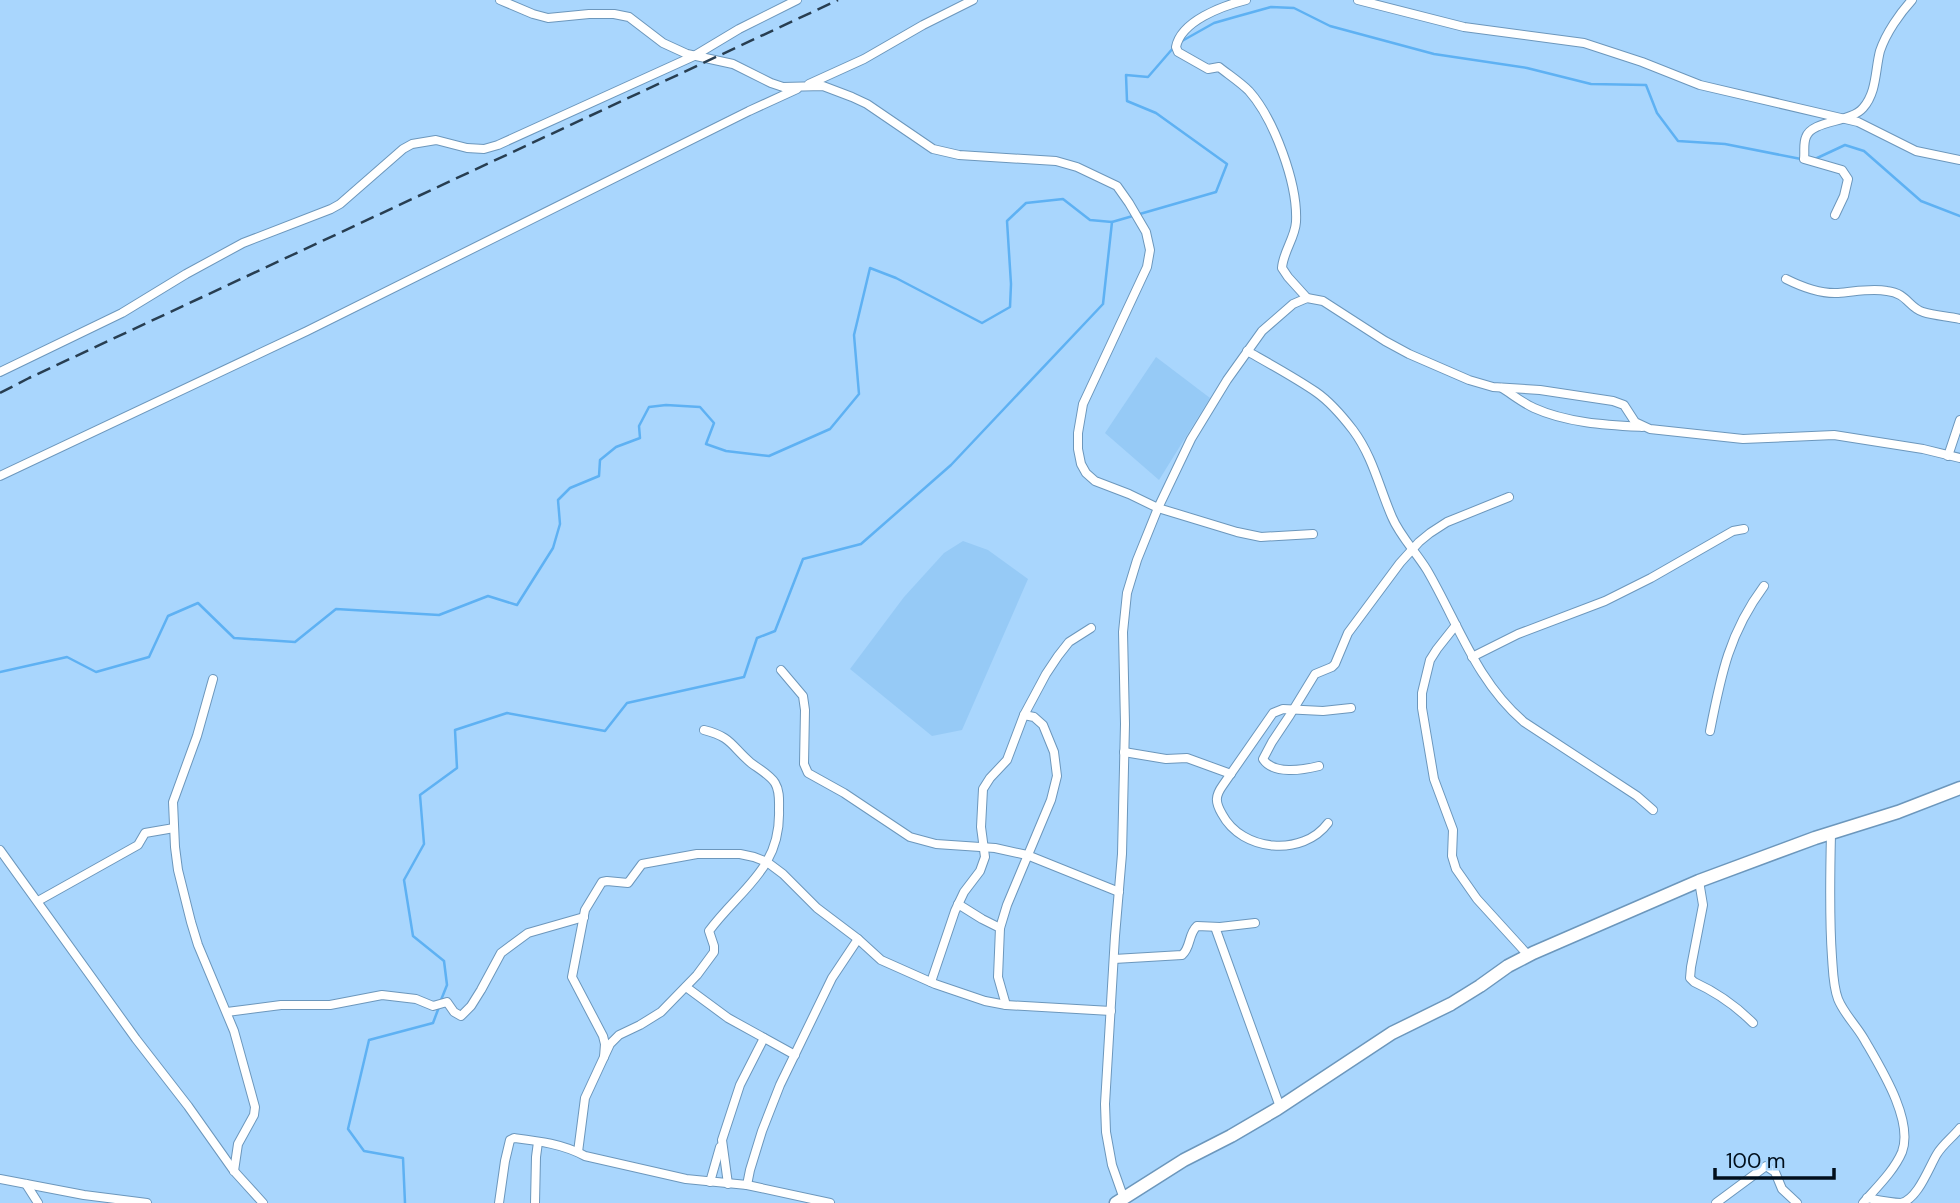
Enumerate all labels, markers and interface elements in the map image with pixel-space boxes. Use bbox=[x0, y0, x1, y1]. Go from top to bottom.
scale bar bbox=[1715, 1136, 1834, 1180]
text: 100 m bbox=[1726, 1147, 1786, 1175]

